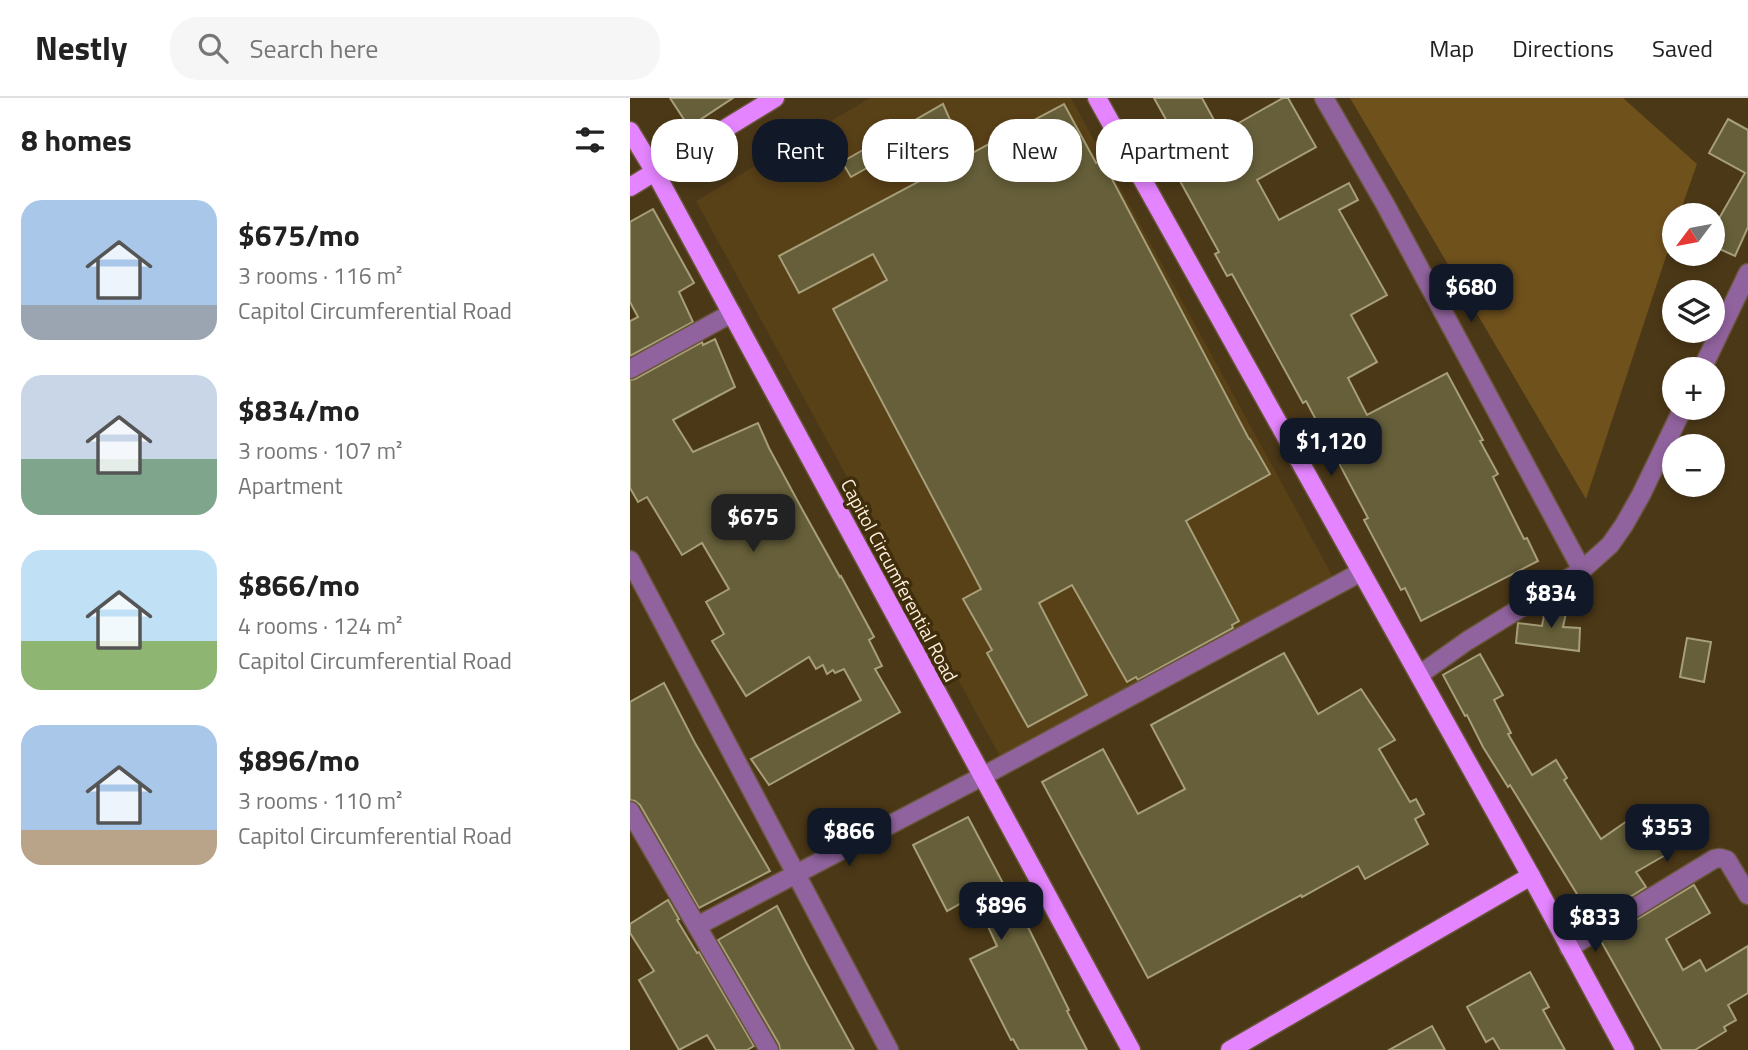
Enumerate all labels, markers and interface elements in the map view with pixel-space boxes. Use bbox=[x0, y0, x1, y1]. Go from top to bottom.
search box bbox=[170, 17, 660, 80]
text: Nestly bbox=[35, 23, 128, 73]
icon: search bbox=[194, 29, 232, 67]
text: Search here bbox=[250, 29, 378, 68]
text: Map bbox=[1429, 30, 1474, 66]
text: Directions bbox=[1512, 30, 1614, 66]
text: Saved bbox=[1652, 30, 1713, 66]
text: 8 homes bbox=[21, 117, 132, 163]
chip: Buy bbox=[651, 119, 738, 182]
chip: Rent bbox=[752, 119, 848, 182]
chip: Filters bbox=[862, 119, 974, 182]
chip: New bbox=[988, 119, 1082, 182]
chip: Apartment bbox=[1096, 119, 1253, 182]
icon: filters bbox=[571, 121, 609, 159]
north arrow bbox=[1662, 203, 1726, 266]
map controls bbox=[1662, 203, 1725, 497]
text: $675/mo bbox=[238, 212, 360, 258]
icon: home bbox=[77, 228, 161, 312]
text: 3 rooms · 116 m² bbox=[238, 258, 402, 293]
pin: $680 bbox=[1430, 264, 1512, 324]
text: $680 bbox=[1445, 269, 1497, 304]
button: layers bbox=[1662, 280, 1725, 343]
text: Capitol Circumferential Road bbox=[238, 293, 512, 328]
button: + bbox=[1662, 357, 1725, 420]
text: $834/mo bbox=[238, 387, 360, 433]
icon: home bbox=[77, 403, 161, 487]
pin: $1,120 bbox=[1274, 418, 1388, 478]
text: $1,120 bbox=[1296, 423, 1366, 458]
text: 3 rooms · 107 m² bbox=[238, 433, 402, 468]
button: − bbox=[1662, 434, 1725, 497]
text: Apartment bbox=[238, 468, 343, 503]
street label: Capitol Circumferential Road bbox=[834, 473, 966, 687]
pin: $675 bbox=[712, 494, 794, 554]
text: $675 bbox=[727, 499, 779, 534]
text: $866/mo bbox=[238, 562, 360, 608]
pin: $834 bbox=[1510, 570, 1592, 630]
text: $834 bbox=[1525, 575, 1577, 610]
icon: home bbox=[77, 578, 161, 662]
text: 4 rooms · 124 m² bbox=[238, 608, 402, 643]
text: Capitol Circumferential Road bbox=[238, 643, 512, 678]
text: $896/mo bbox=[238, 737, 360, 783]
icon: home bbox=[77, 753, 161, 837]
text: 3 rooms · 110 m² bbox=[238, 783, 402, 818]
pin: $353 bbox=[1626, 804, 1708, 864]
pin: $866 bbox=[808, 808, 890, 868]
text: $353 bbox=[1641, 809, 1693, 844]
text: $866 bbox=[823, 813, 875, 848]
text: Capitol Circumferential Road bbox=[238, 818, 512, 853]
pin: $896 bbox=[960, 882, 1042, 942]
text: $896 bbox=[975, 887, 1027, 922]
pin: $833 bbox=[1554, 894, 1636, 954]
text: $833 bbox=[1569, 899, 1621, 934]

